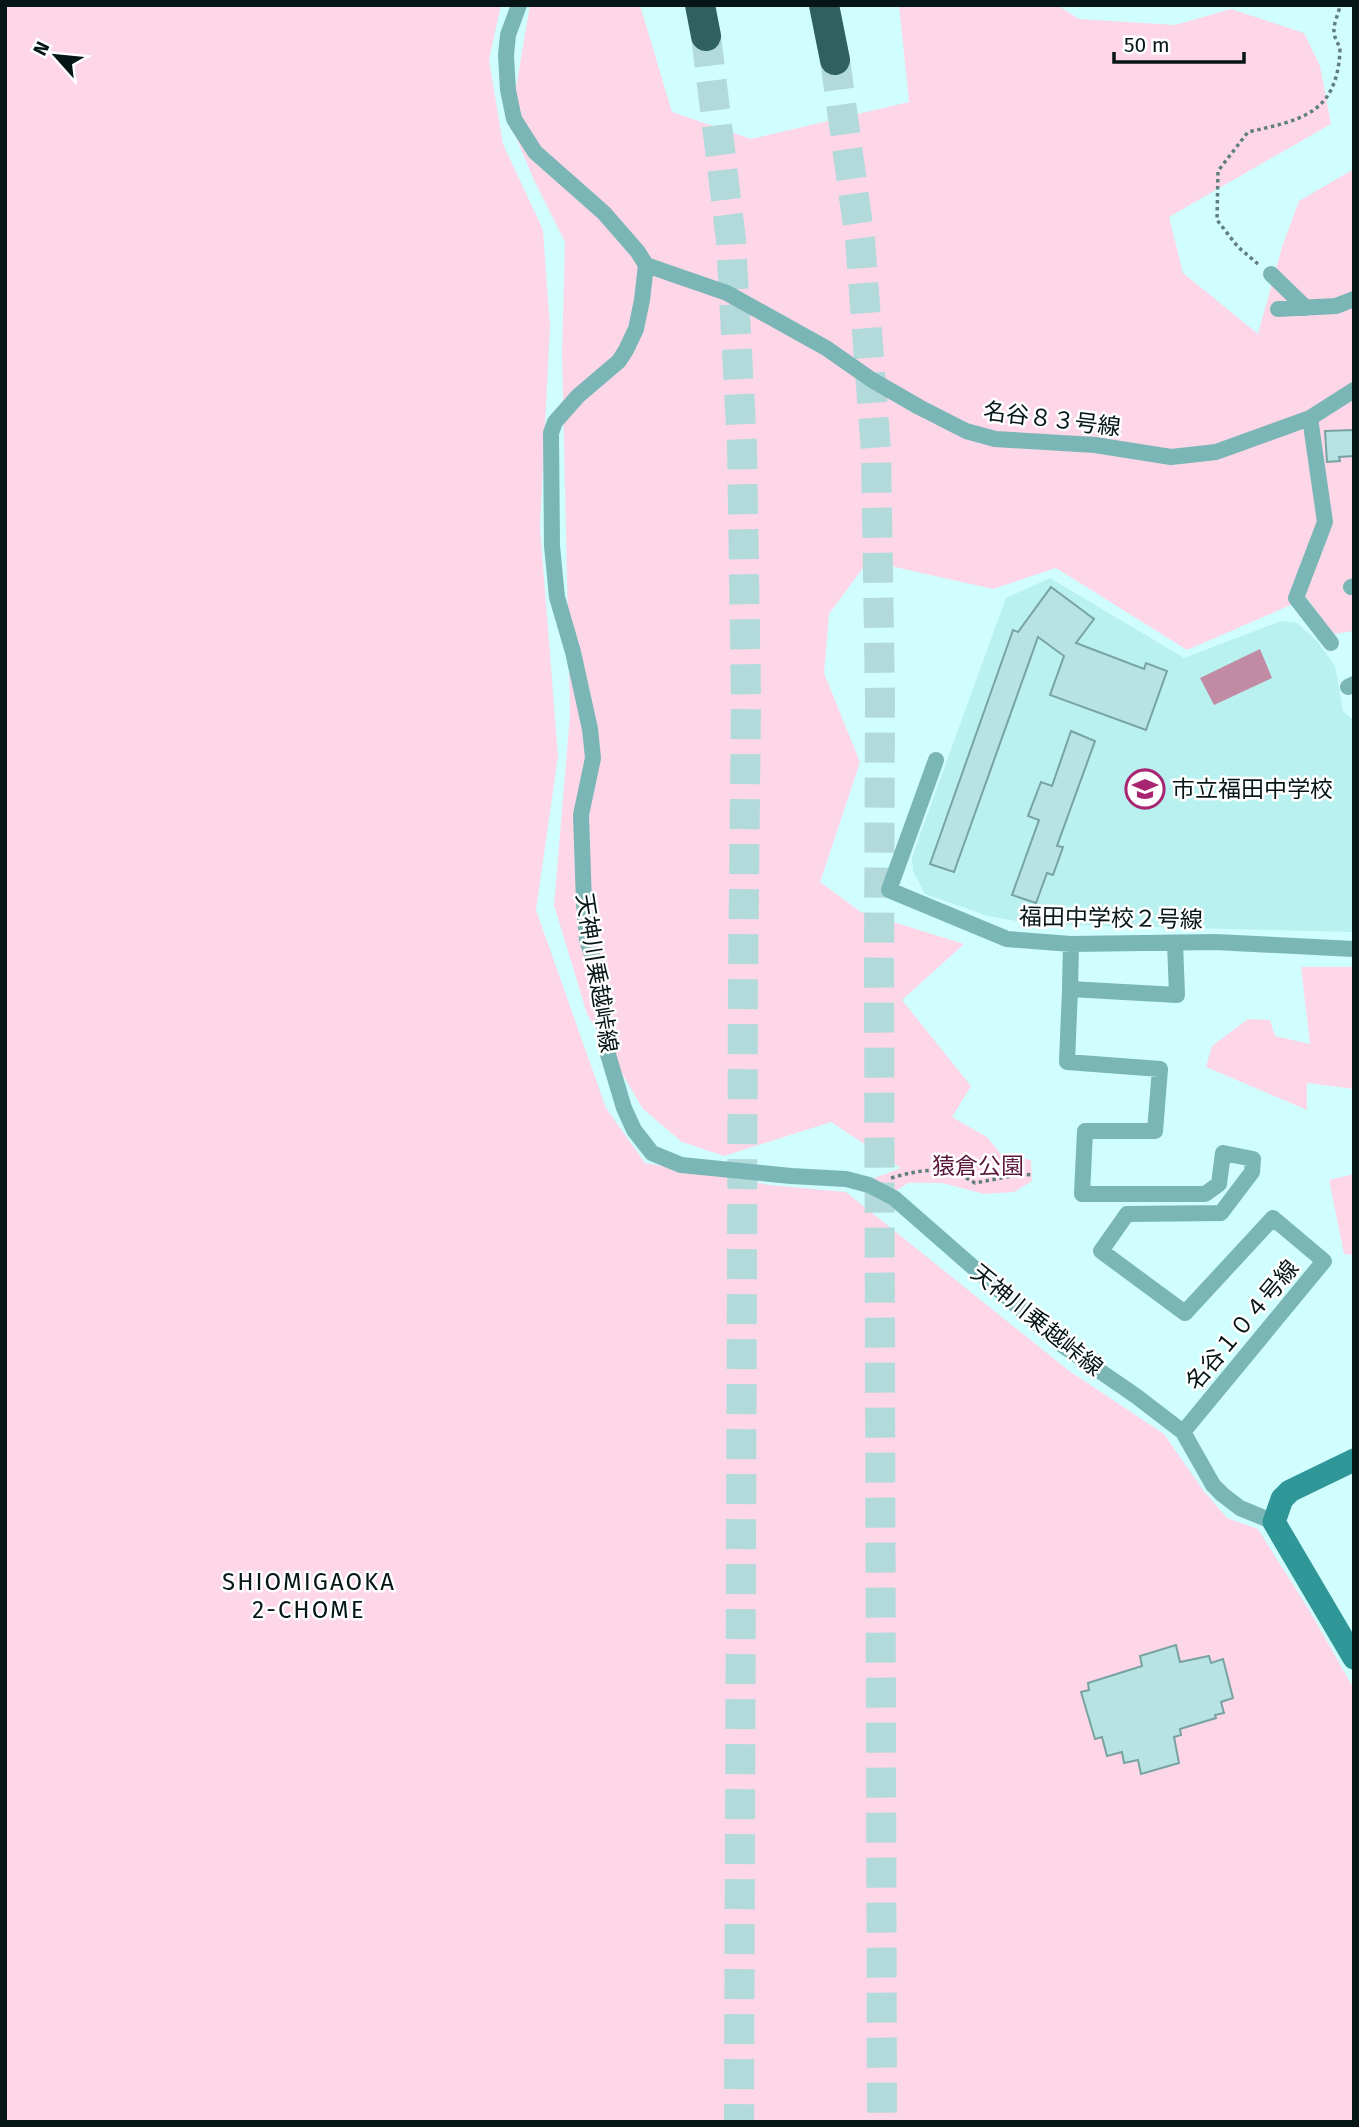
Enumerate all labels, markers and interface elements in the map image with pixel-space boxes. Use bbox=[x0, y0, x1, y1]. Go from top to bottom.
north arrow bbox=[21, 21, 91, 91]
scale bar bbox=[1114, 21, 1244, 65]
text: 50 m bbox=[1124, 32, 1170, 58]
text: N bbox=[28, 38, 54, 59]
street label: 名谷８３号線 bbox=[982, 397, 1122, 441]
school or university icon: 市立福田中学校 bbox=[1124, 768, 1166, 810]
place label: 市立福田中学校 bbox=[1172, 775, 1333, 803]
street label: 天神川乗越峠線 bbox=[571, 891, 623, 1055]
street label: 福田中学校２号線 bbox=[1019, 902, 1203, 934]
park label: 猿倉公園 bbox=[932, 1152, 1024, 1180]
street label: 名谷１０４号線 bbox=[1180, 1254, 1304, 1396]
street label: 天神川乗越峠線 bbox=[966, 1258, 1108, 1382]
district label: SHIOMIGAOKA 2-CHOME bbox=[222, 1568, 396, 1624]

